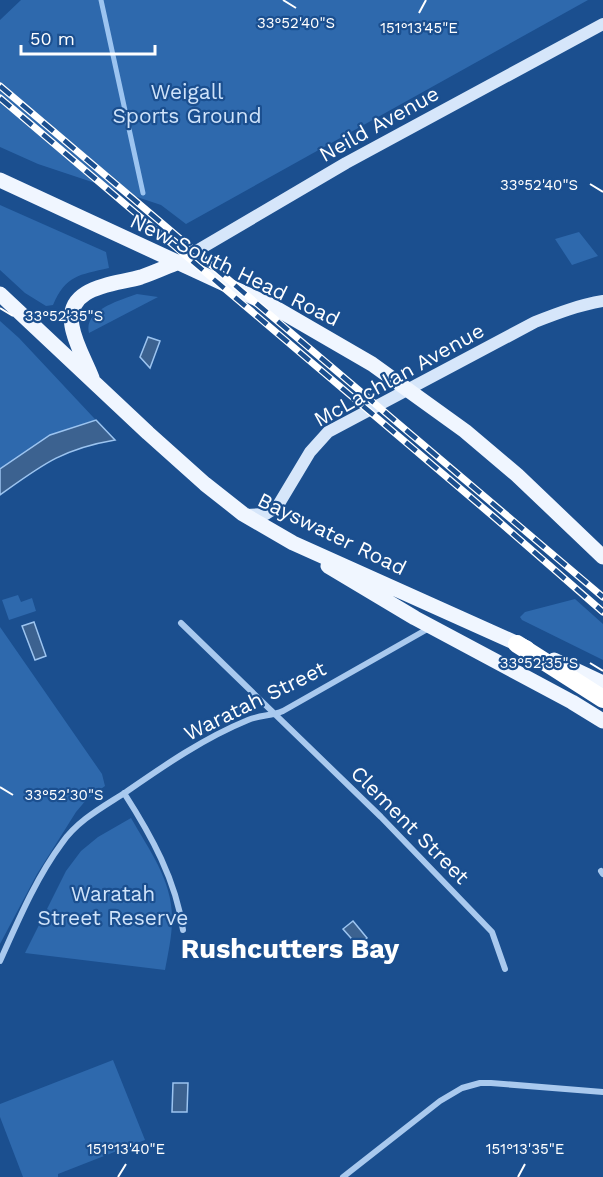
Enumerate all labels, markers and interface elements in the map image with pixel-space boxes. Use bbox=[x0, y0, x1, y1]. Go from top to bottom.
text: 33°52'40"S bbox=[257, 14, 335, 32]
scale bar bbox=[21, 18, 154, 56]
text: 151°13'45"E bbox=[380, 19, 458, 37]
text: 50 m bbox=[30, 28, 75, 49]
park label: Weigall Sports Ground bbox=[112, 79, 262, 128]
street label: Neild Avenue bbox=[314, 80, 443, 167]
text: 33°52'40"S bbox=[500, 176, 578, 194]
street label: New South Head Road bbox=[126, 208, 344, 331]
text: 33°52'35"S bbox=[25, 307, 103, 325]
street label: McLachlan Avenue bbox=[309, 317, 488, 432]
street label: Bayswater Road bbox=[254, 487, 411, 580]
text: 33°52'35"S bbox=[500, 654, 578, 672]
street label: Waratah Street bbox=[180, 655, 330, 746]
street label: Clement Street bbox=[346, 760, 475, 889]
text: 33°52'30"S bbox=[24, 786, 104, 804]
park label: Waratah Street Reserve bbox=[38, 881, 188, 930]
district label: Rushcutters Bay bbox=[181, 933, 400, 965]
text: 151°13'40"E bbox=[87, 1140, 165, 1158]
text: 151°13'35"E bbox=[486, 1140, 564, 1158]

